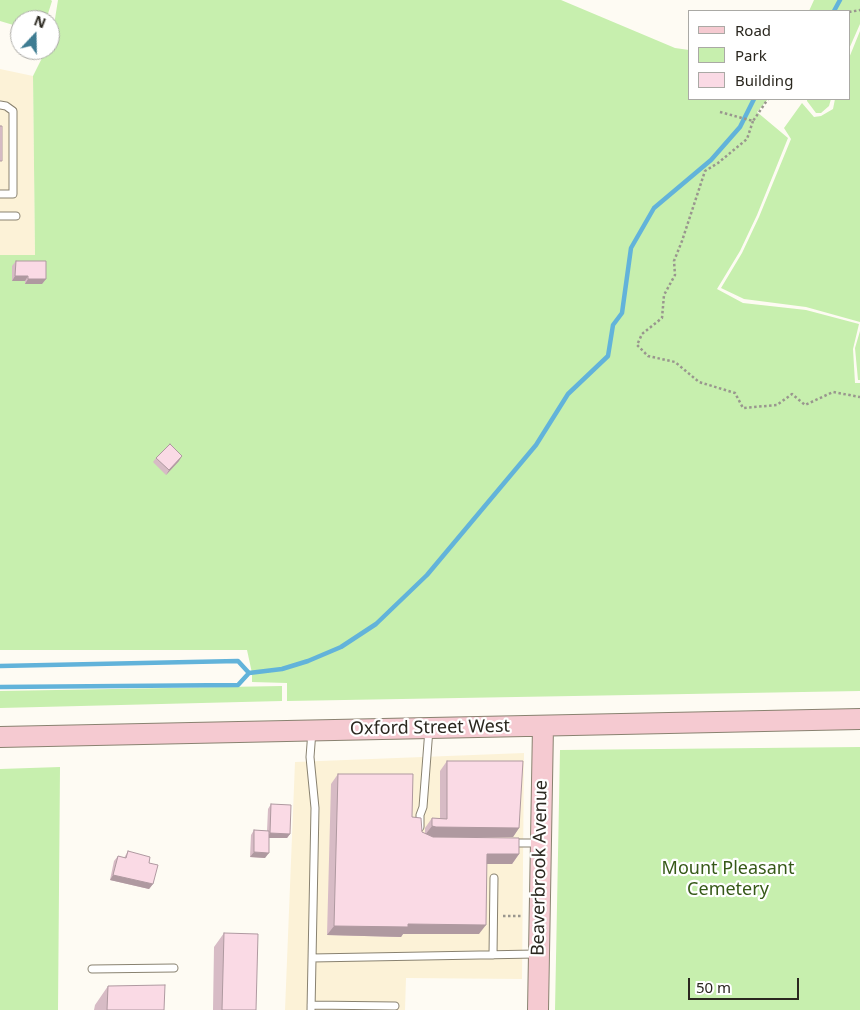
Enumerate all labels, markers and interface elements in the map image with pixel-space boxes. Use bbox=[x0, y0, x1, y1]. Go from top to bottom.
north arrow bbox=[10, 10, 60, 60]
legend bbox=[688, 10, 850, 100]
text: N bbox=[31, 11, 49, 32]
text: Road bbox=[735, 20, 771, 40]
text: Park bbox=[735, 45, 767, 65]
text: Building bbox=[735, 70, 793, 90]
street label: Oxford Street West bbox=[350, 716, 510, 740]
street label: Beaverbrook Avenue bbox=[528, 780, 552, 956]
park label: Mount Pleasant Cemetery bbox=[662, 858, 794, 901]
scale bar bbox=[690, 968, 801, 1000]
text: 50 m bbox=[696, 977, 731, 997]

